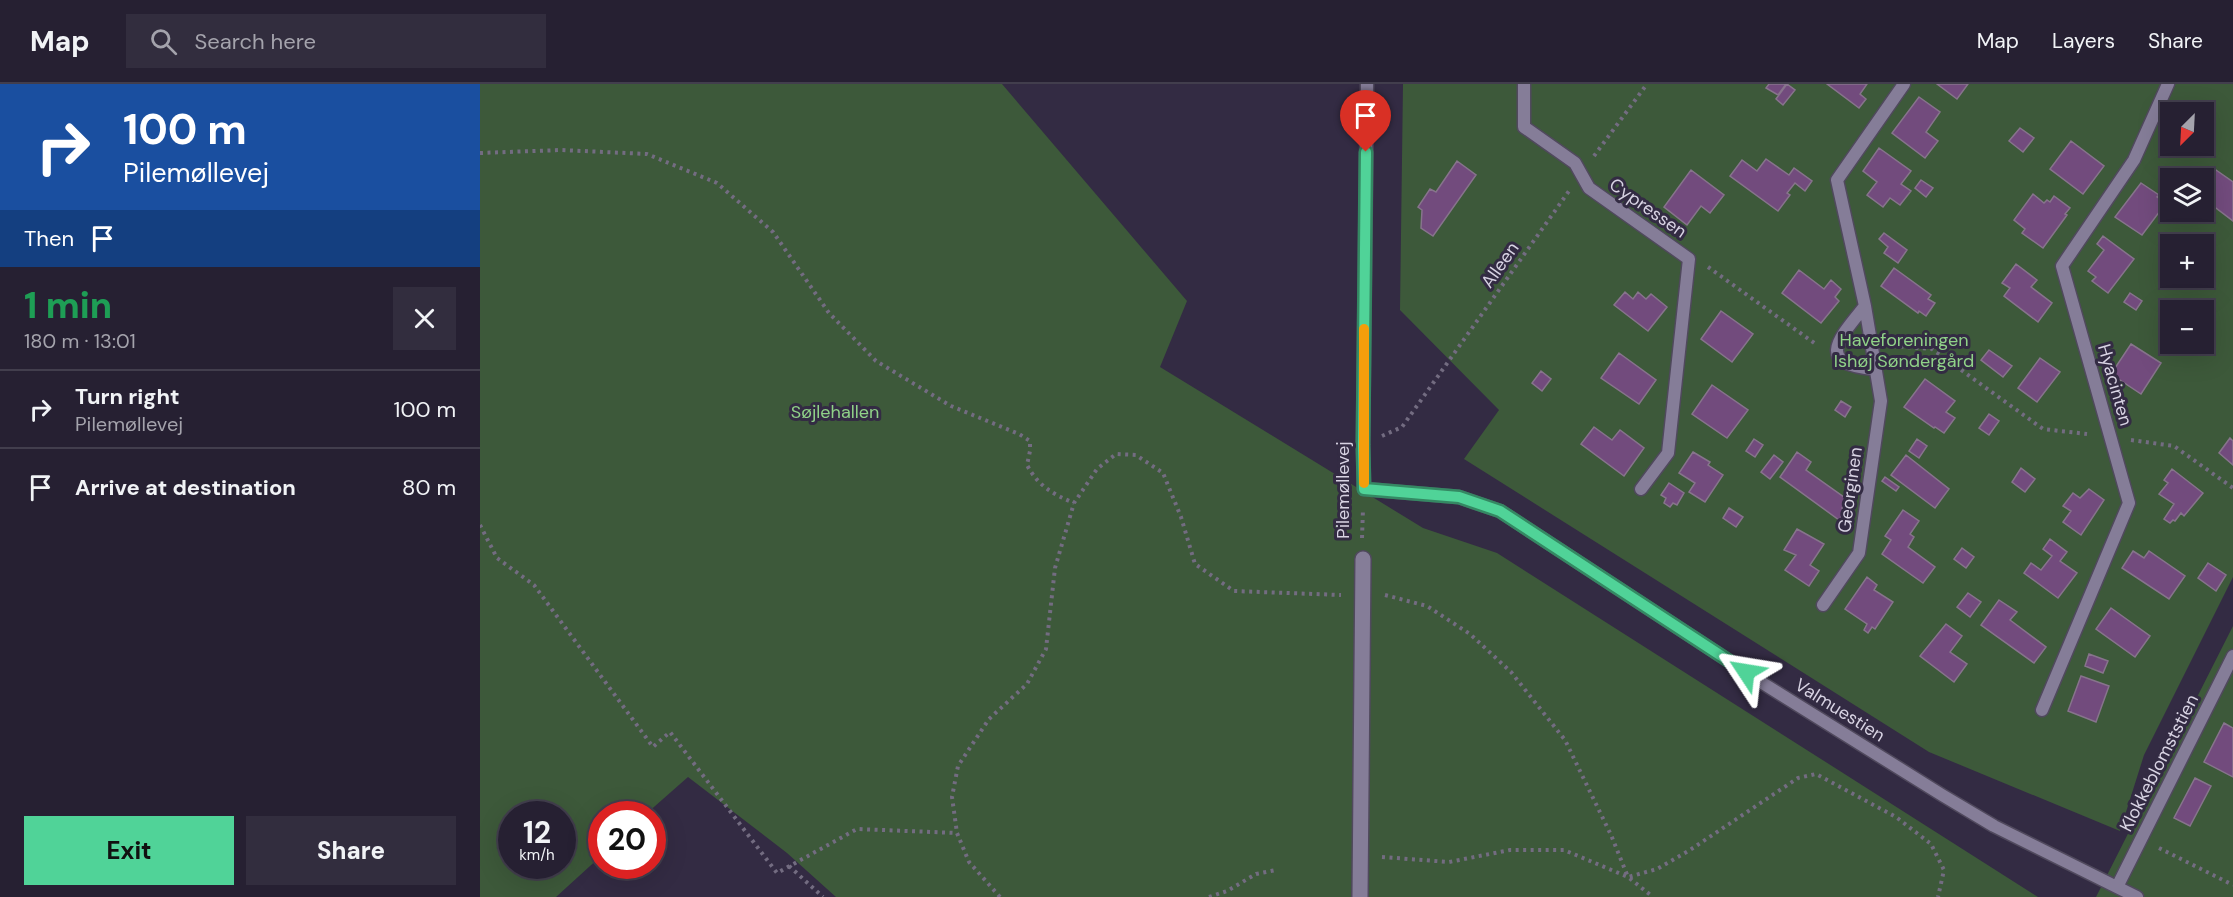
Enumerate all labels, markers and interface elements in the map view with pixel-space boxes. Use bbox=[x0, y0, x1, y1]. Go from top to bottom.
search box bbox=[126, 14, 546, 68]
text: Map bbox=[30, 23, 90, 60]
icon: search bbox=[147, 25, 180, 58]
text: Search here bbox=[195, 27, 316, 56]
text: Map bbox=[1977, 27, 2019, 55]
text: Layers bbox=[2052, 27, 2115, 55]
text: Share bbox=[2148, 27, 2203, 55]
pin bbox=[1340, 90, 1391, 152]
icon: arrive bbox=[1349, 99, 1382, 132]
text: 100 m bbox=[123, 102, 247, 157]
north arrow bbox=[2160, 102, 2214, 156]
map controls bbox=[2160, 102, 2214, 354]
icon: right bbox=[24, 108, 102, 186]
text: Pilemøllevej bbox=[123, 155, 269, 190]
button: layers bbox=[2160, 168, 2214, 222]
street label: Cypressen bbox=[1605, 173, 1691, 243]
icon: arrive bbox=[86, 222, 119, 255]
text: Then bbox=[24, 224, 74, 253]
button: + bbox=[2160, 234, 2214, 288]
street label: Alleen bbox=[1476, 237, 1524, 293]
text: 1 min bbox=[24, 282, 112, 329]
button: close bbox=[393, 287, 456, 350]
button: − bbox=[2160, 300, 2214, 354]
text: 180 m · 13:01 bbox=[24, 328, 136, 354]
park label: Haveforeningen Ishøj Søndergård bbox=[1834, 328, 1974, 373]
street label: Hyacinten bbox=[2092, 341, 2138, 429]
text: Turn right bbox=[75, 382, 180, 411]
icon: right bbox=[24, 393, 57, 426]
text: 100 m bbox=[394, 395, 456, 424]
park label: Søjlehallen bbox=[791, 400, 879, 424]
text: Pilemøllevej bbox=[75, 411, 183, 437]
street label: Pilemøllevej bbox=[1331, 441, 1355, 539]
street label: Georginen bbox=[1832, 446, 1868, 534]
icon: arrive bbox=[24, 471, 57, 504]
text: Arrive at destination bbox=[75, 473, 296, 502]
text: 80 m bbox=[402, 473, 456, 502]
position arrow bbox=[1714, 640, 1778, 704]
street label: Valmuestien bbox=[1790, 673, 1890, 747]
street label: Klokkeblomststien bbox=[2114, 690, 2204, 836]
speed limit sign: 20 bbox=[588, 801, 666, 879]
text: 12 bbox=[523, 813, 551, 852]
button: Exit bbox=[24, 816, 234, 885]
button: Share bbox=[246, 816, 456, 885]
text: km/h bbox=[519, 845, 555, 865]

